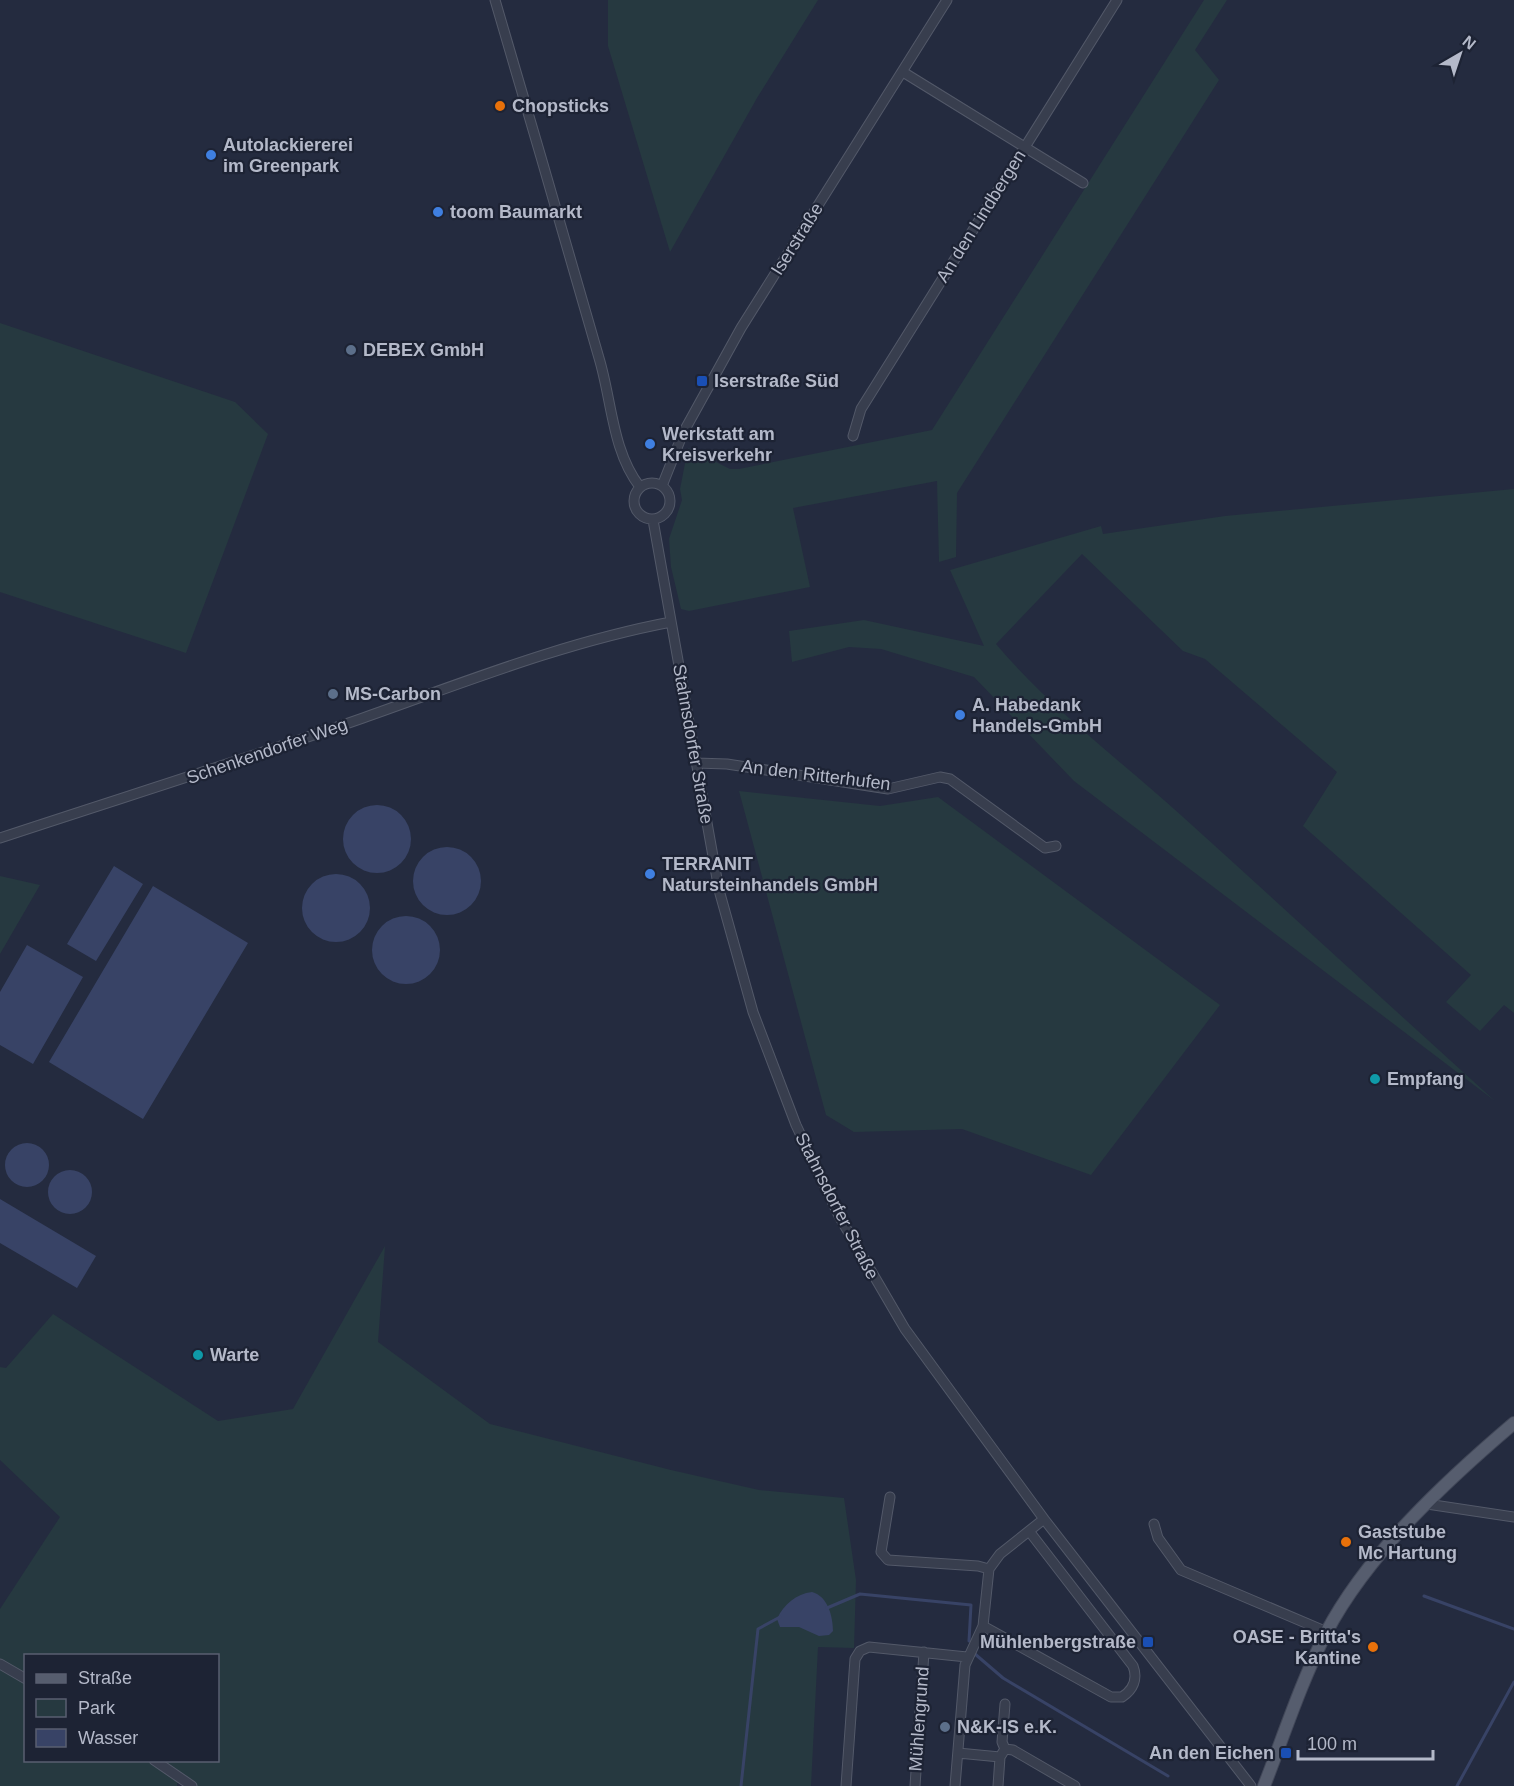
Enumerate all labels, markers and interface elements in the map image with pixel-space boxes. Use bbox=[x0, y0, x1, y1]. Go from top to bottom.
north arrow bbox=[1430, 24, 1490, 84]
text: N bbox=[1459, 32, 1479, 53]
place label: Chopsticks bbox=[512, 96, 609, 116]
marker: Chopsticks bbox=[493, 99, 507, 113]
place label: Autolackiererei im Greenpark bbox=[223, 135, 353, 176]
street label: An den Lindbergen bbox=[932, 146, 1030, 286]
marker: Autolackiererei im Greenpark bbox=[204, 148, 218, 162]
street label: Iserstraße bbox=[767, 199, 827, 279]
place label: toom Baumarkt bbox=[450, 202, 582, 222]
marker: toom Baumarkt bbox=[431, 205, 445, 219]
place label: DEBEX GmbH bbox=[363, 340, 484, 360]
marker: DEBEX GmbH bbox=[344, 343, 358, 357]
place label: Iserstraße Süd bbox=[714, 371, 839, 391]
marker: Iserstraße Süd bbox=[695, 374, 709, 388]
place label: Werkstatt am Kreisverkehr bbox=[662, 424, 775, 465]
marker: Werkstatt am Kreisverkehr bbox=[643, 437, 657, 451]
street label: Stahnsdorfer Straße bbox=[669, 662, 717, 826]
place label: MS-Carbon bbox=[345, 684, 441, 704]
marker: MS-Carbon bbox=[326, 687, 340, 701]
place label: A. Habedank Handels-GmbH bbox=[972, 695, 1102, 736]
marker: A. Habedank Handels-GmbH bbox=[953, 708, 967, 722]
street label: Schenkendorfer Weg bbox=[184, 714, 350, 788]
street label: An den Ritterhufen bbox=[740, 756, 892, 794]
place label: TERRANIT Natursteinhandels GmbH bbox=[662, 854, 878, 895]
marker: TERRANIT Natursteinhandels GmbH bbox=[643, 867, 657, 881]
place label: Empfang bbox=[1387, 1069, 1464, 1089]
marker: Empfang bbox=[1368, 1072, 1382, 1086]
street label: Stahnsdorfer Straße bbox=[791, 1129, 883, 1283]
place label: Warte bbox=[210, 1345, 259, 1365]
marker: Warte bbox=[191, 1348, 205, 1362]
place label: Gaststube Mc Hartung bbox=[1358, 1522, 1457, 1563]
marker: Gaststube Mc Hartung bbox=[1339, 1535, 1353, 1549]
place label: OASE - Britta's Kantine bbox=[1233, 1627, 1361, 1668]
place label: Mühlenbergstraße bbox=[980, 1632, 1136, 1652]
marker: Mühlenbergstraße bbox=[1141, 1635, 1155, 1649]
marker: OASE - Britta's Kantine bbox=[1366, 1640, 1380, 1654]
legend bbox=[24, 1654, 219, 1762]
street label: Mühlengrund bbox=[905, 1666, 933, 1772]
text: Straße bbox=[78, 1668, 132, 1688]
text: Park bbox=[78, 1698, 116, 1718]
place label: N&K-IS e.K. bbox=[957, 1717, 1057, 1737]
marker: N&K-IS e.K. bbox=[938, 1720, 952, 1734]
scale bar bbox=[1298, 1723, 1433, 1761]
text: Wasser bbox=[78, 1728, 138, 1748]
text: 100 m bbox=[1307, 1734, 1357, 1754]
place label: An den Eichen bbox=[1149, 1743, 1274, 1763]
marker: An den Eichen bbox=[1279, 1746, 1293, 1760]

